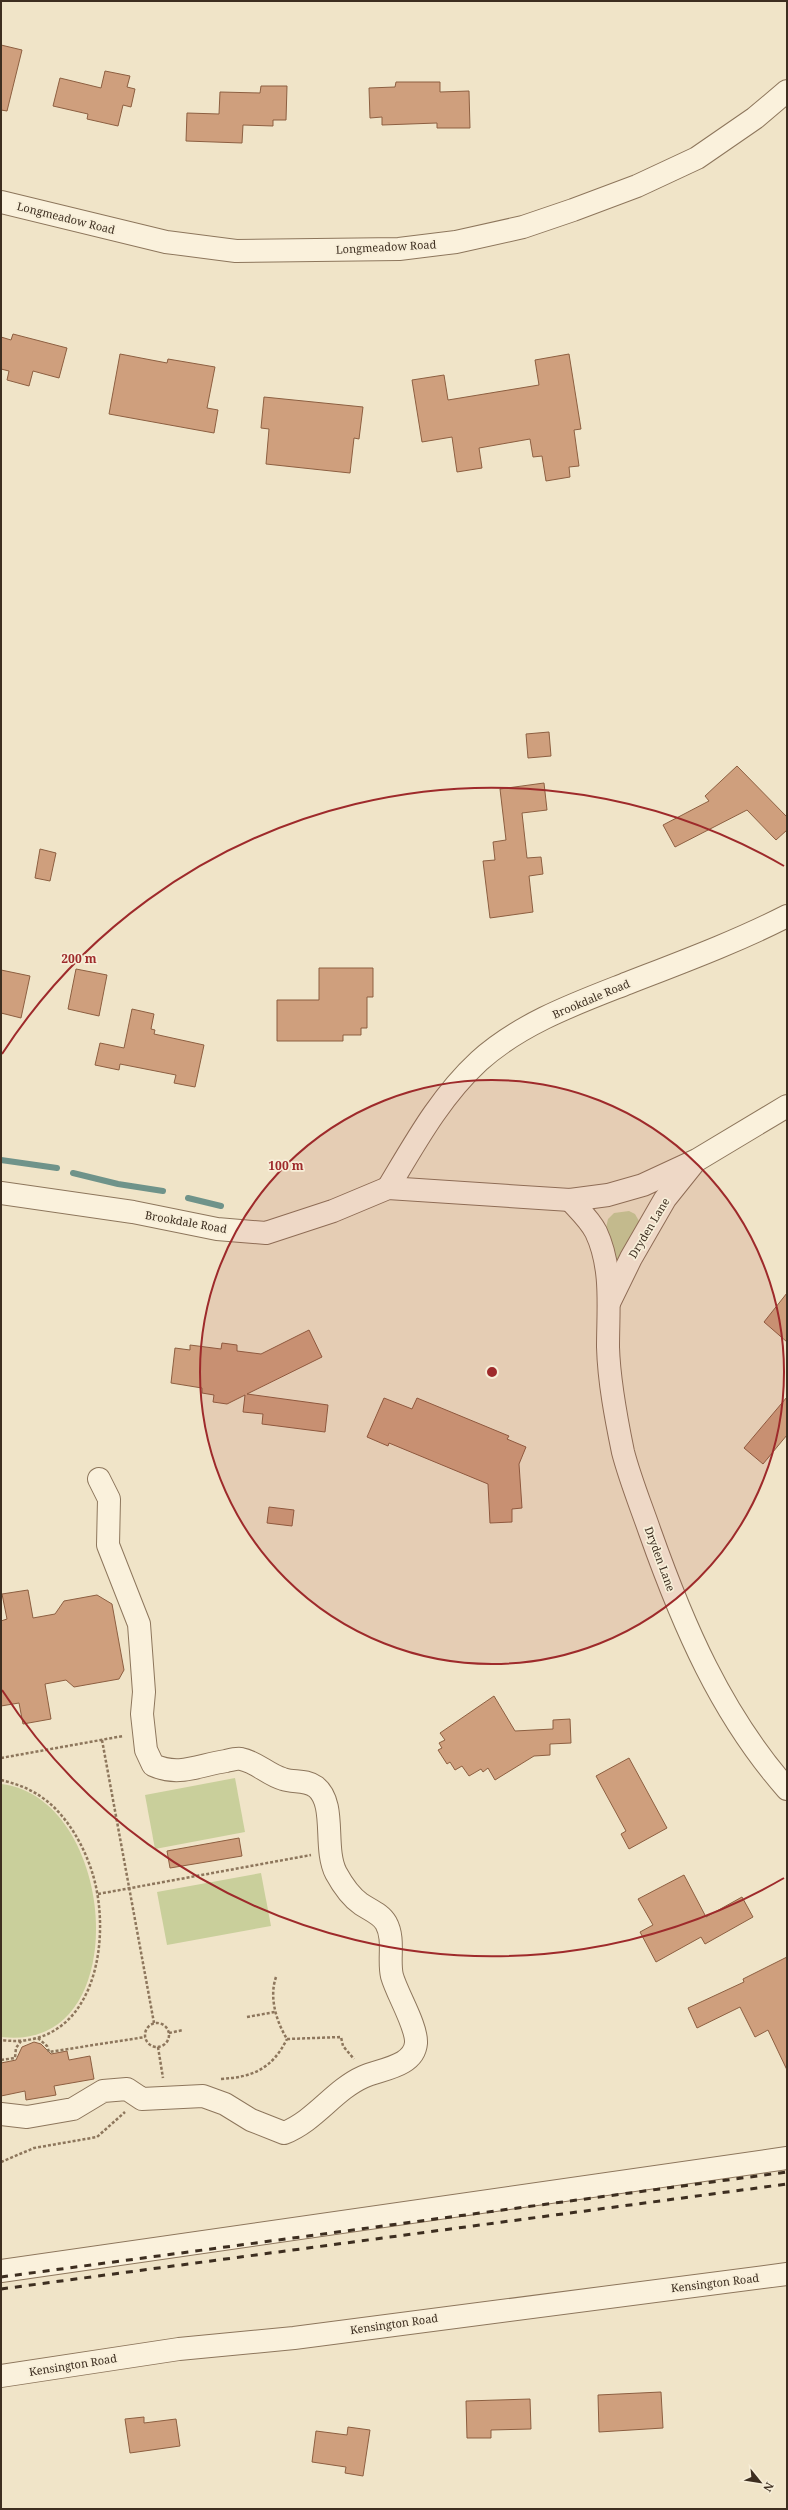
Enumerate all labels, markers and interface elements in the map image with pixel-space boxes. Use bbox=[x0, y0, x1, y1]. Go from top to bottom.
street label: Longmeadow Road bbox=[15, 198, 117, 237]
street label: Longmeadow Road bbox=[335, 236, 437, 257]
text: 200 m bbox=[61, 950, 97, 967]
street label: Brookdale Road bbox=[550, 975, 632, 1022]
text: 100 m bbox=[268, 1157, 304, 1174]
street label: Dryden Lane bbox=[625, 1195, 673, 1261]
street label: Brookdale Road bbox=[144, 1207, 228, 1236]
centre of rings bbox=[485, 1365, 499, 1379]
street label: Dryden Lane bbox=[642, 1524, 679, 1593]
street label: Kensington Road bbox=[670, 2270, 760, 2295]
street label: Kensington Road bbox=[349, 2310, 439, 2337]
street label: Kensington Road bbox=[28, 2350, 118, 2379]
north arrow bbox=[740, 2462, 780, 2502]
text: N bbox=[760, 2480, 778, 2495]

